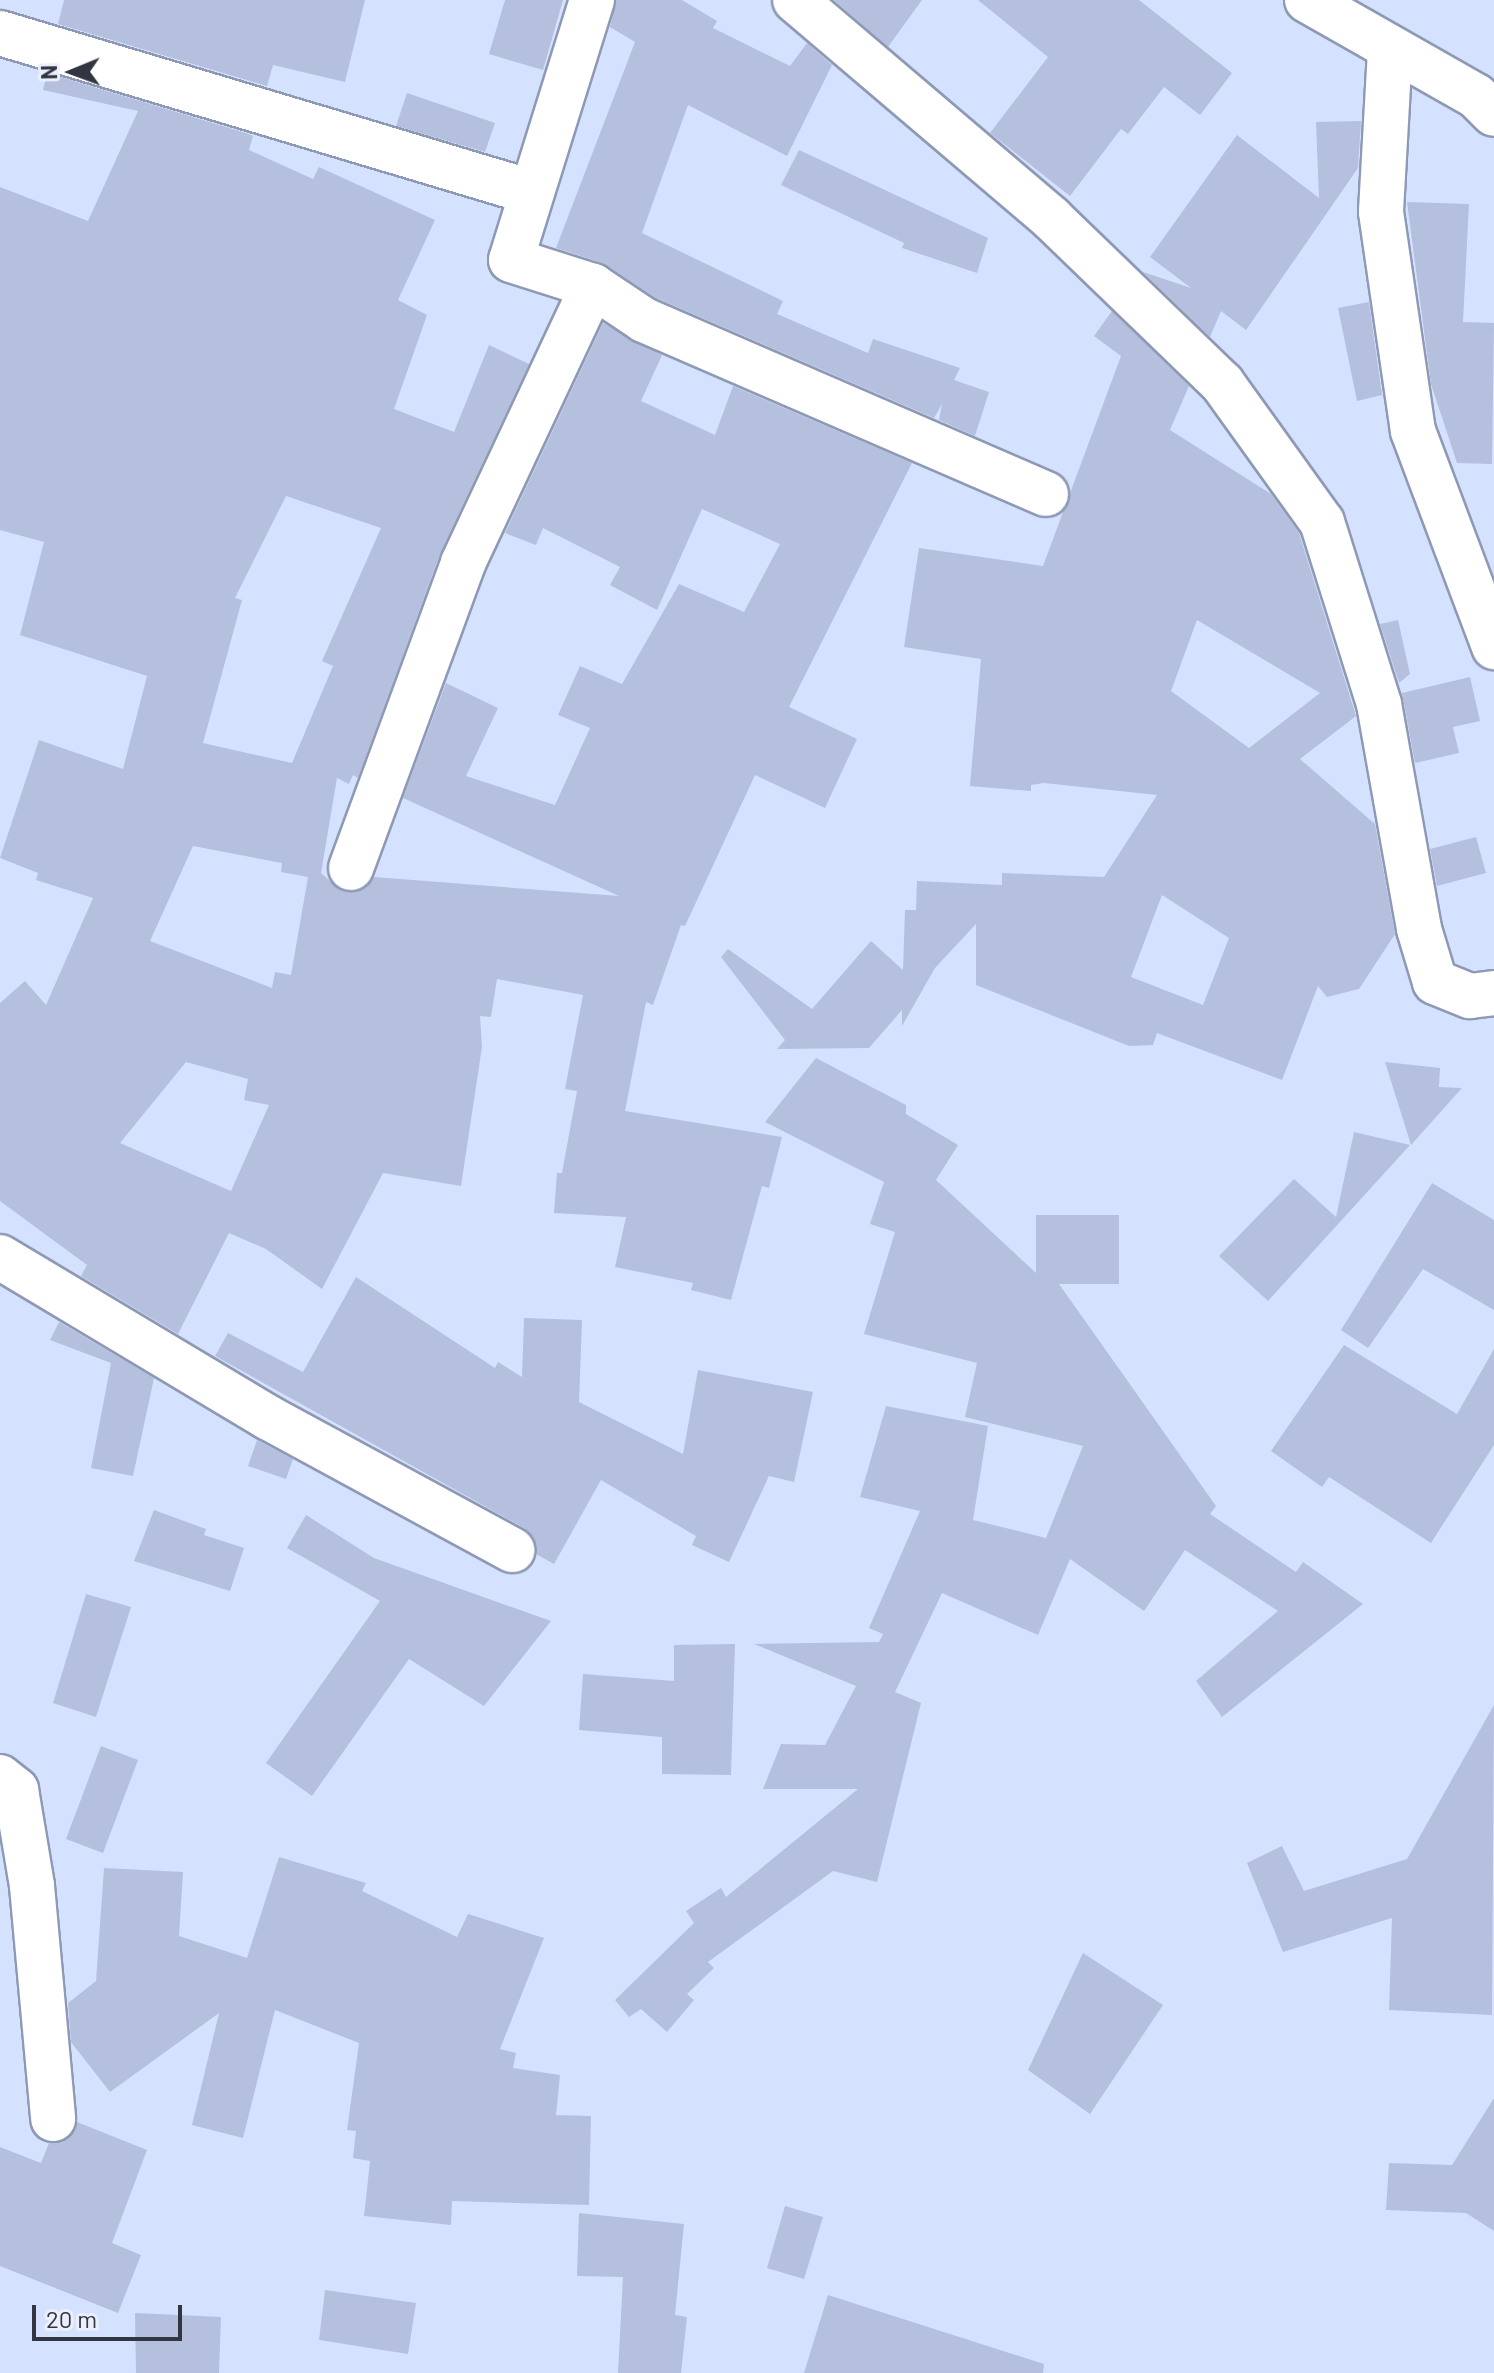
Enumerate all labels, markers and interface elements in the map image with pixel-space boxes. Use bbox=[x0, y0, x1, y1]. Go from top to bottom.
north arrow bbox=[32, 32, 112, 112]
text: N bbox=[35, 65, 61, 80]
scale bar bbox=[36, 2289, 186, 2339]
text: 20 m bbox=[46, 2304, 97, 2333]

